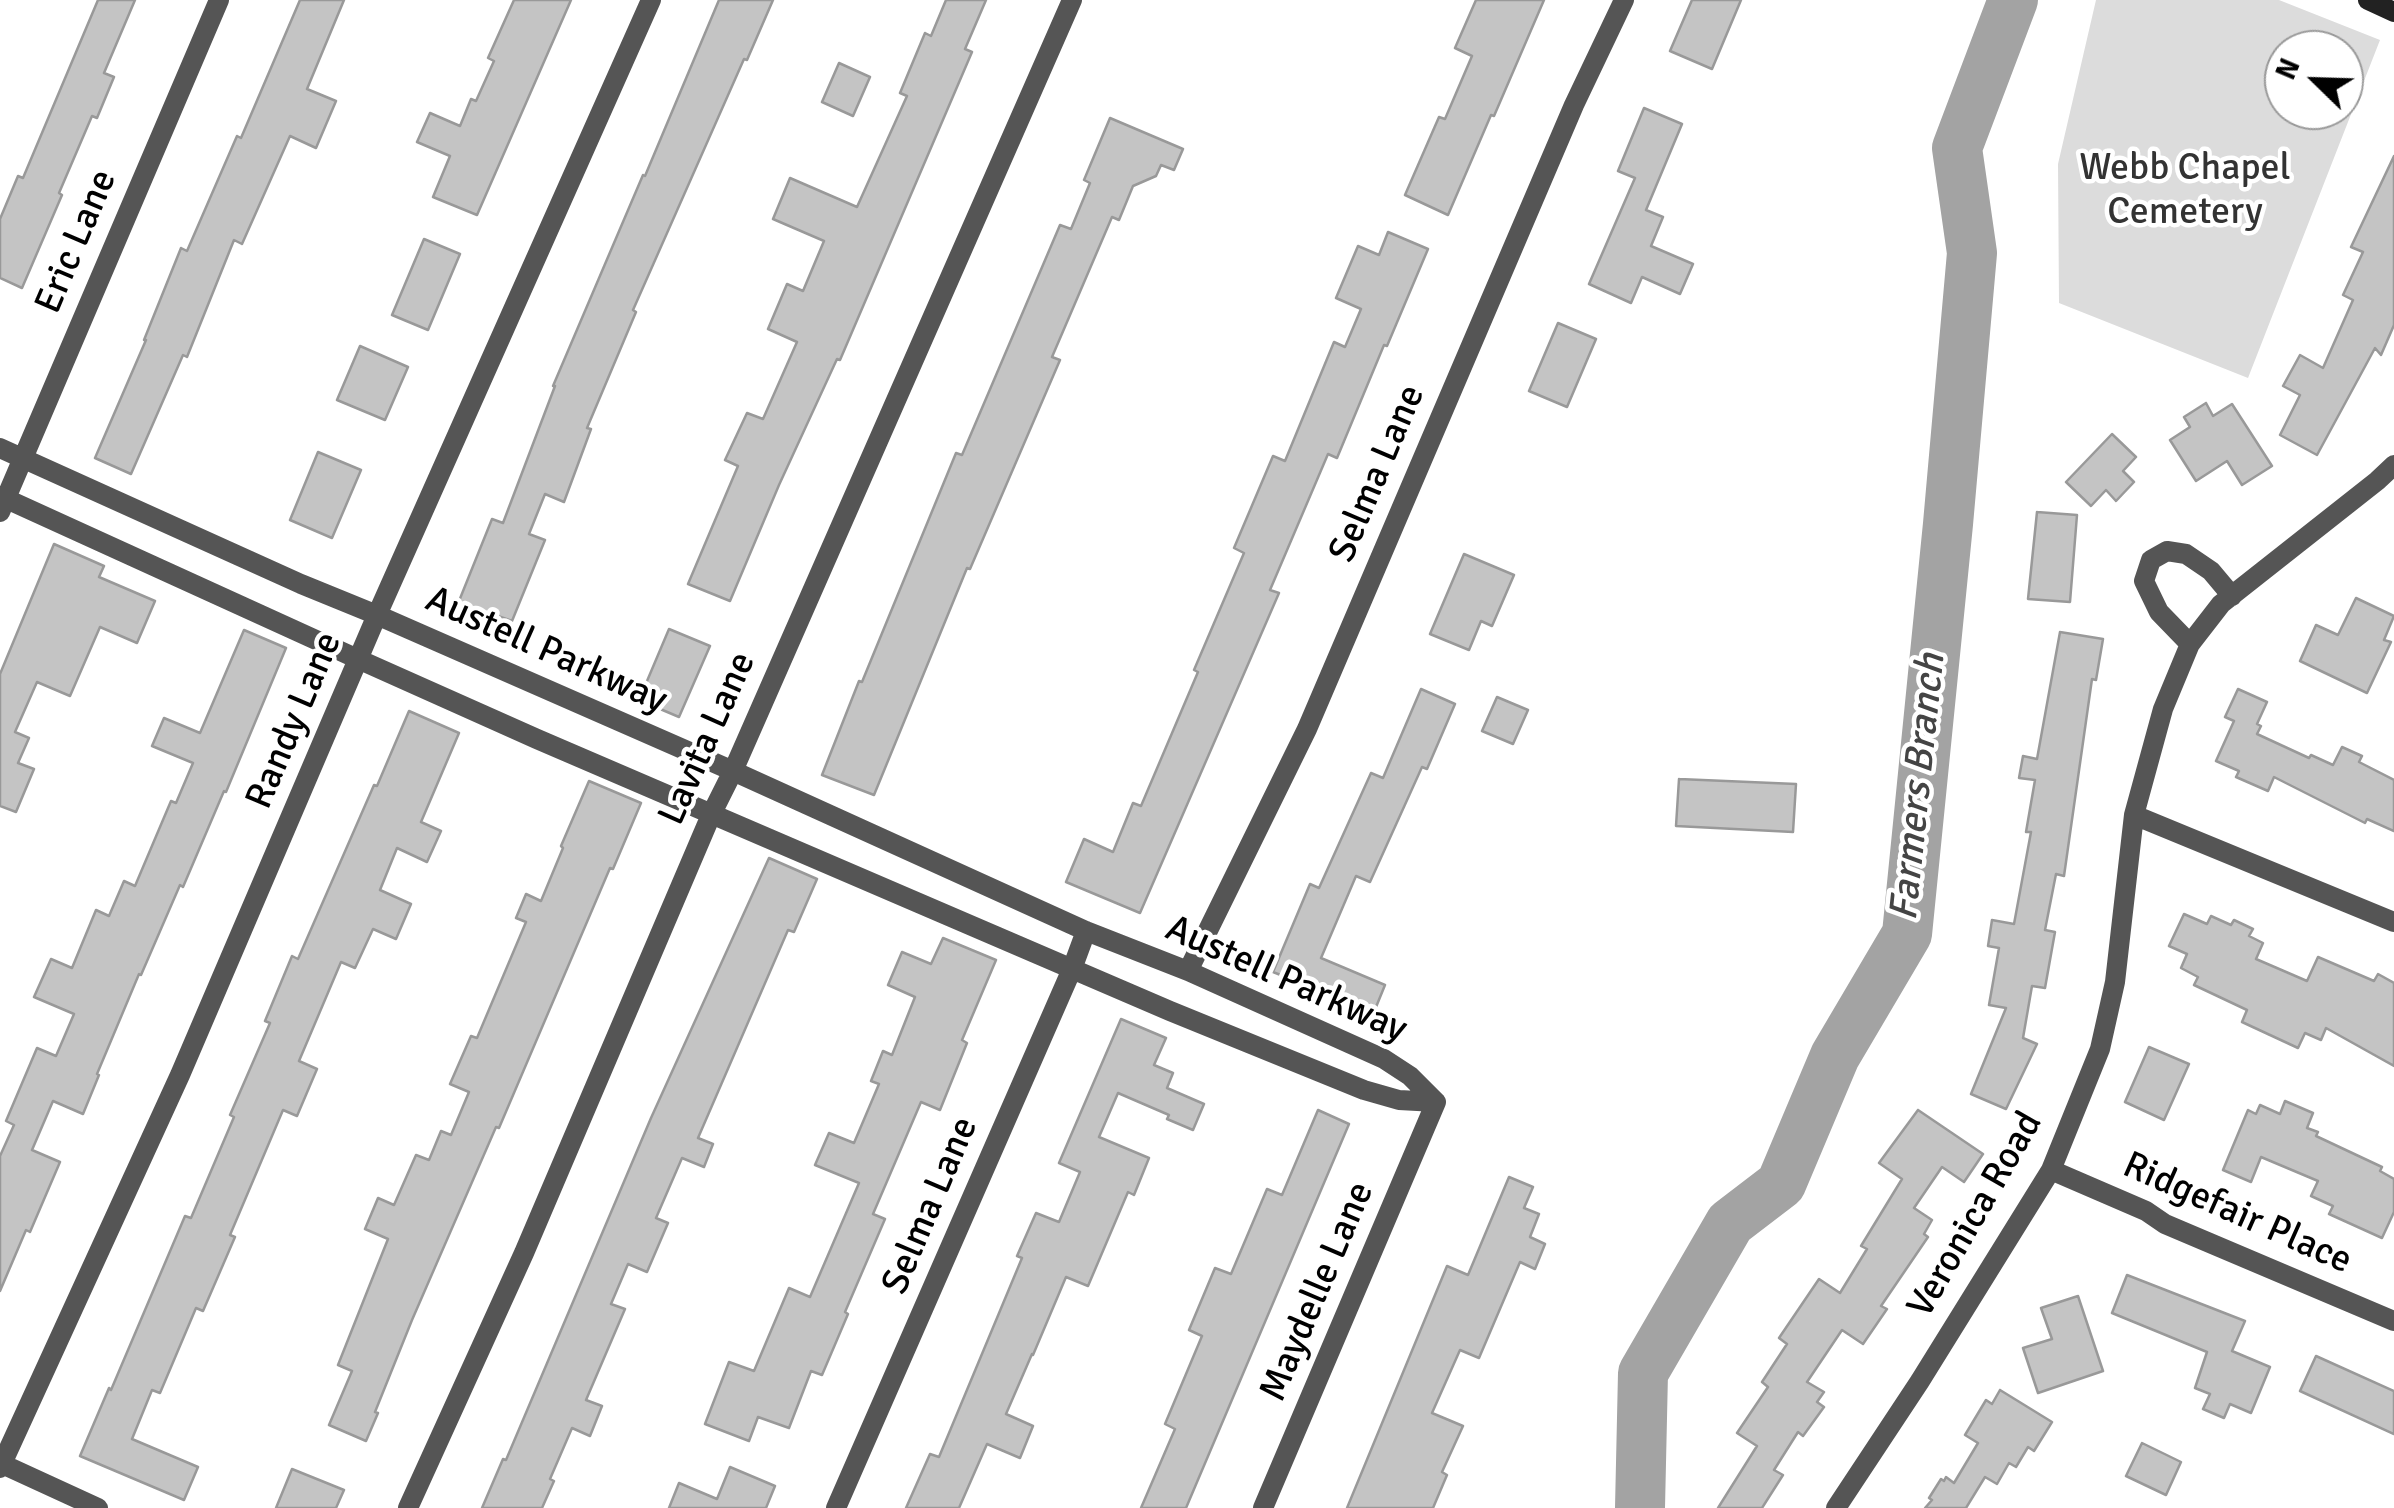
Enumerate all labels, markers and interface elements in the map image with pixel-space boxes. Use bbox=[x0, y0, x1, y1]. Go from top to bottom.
north arrow bbox=[2264, 30, 2364, 130]
text: N bbox=[2269, 53, 2308, 85]
park label: Webb Chapel Cemetery bbox=[2079, 146, 2291, 235]
street label: Eric Lane bbox=[26, 164, 128, 320]
street label: Selma Lane bbox=[1320, 379, 1436, 569]
street label: Austell Parkway bbox=[418, 577, 674, 725]
street label: Randy Lane bbox=[237, 626, 353, 816]
street label: Lavita Lane bbox=[650, 645, 766, 833]
water label: Farmers Branch bbox=[1881, 651, 1957, 923]
street label: Austell Parkway bbox=[1158, 906, 1414, 1054]
street label: Veronica Road bbox=[1899, 1104, 2053, 1326]
street label: Selma Lane bbox=[873, 1111, 989, 1301]
street label: Ridgefair Place bbox=[2116, 1143, 2358, 1285]
street label: Maydelle Lane bbox=[1251, 1176, 1385, 1408]

